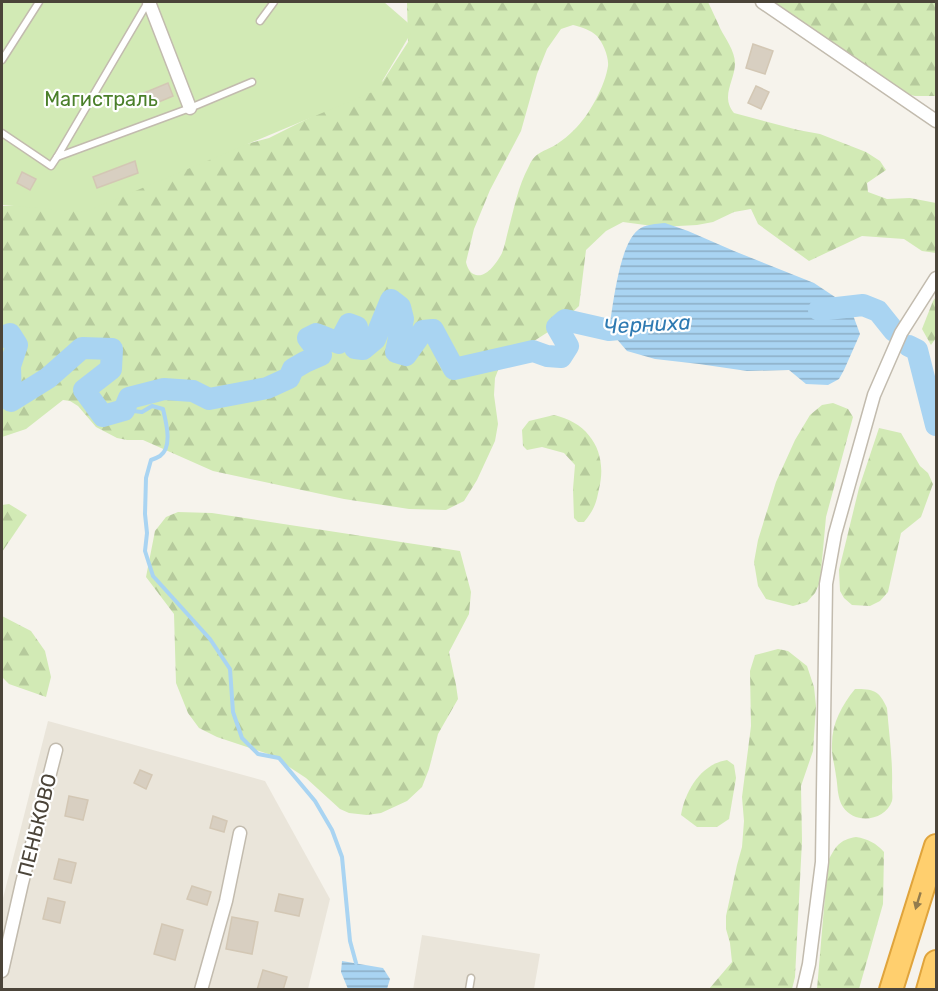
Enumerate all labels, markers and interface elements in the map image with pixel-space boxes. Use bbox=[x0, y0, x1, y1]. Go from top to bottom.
park label: Магистраль bbox=[44, 87, 158, 111]
water label: Черниха bbox=[603, 309, 691, 339]
street label: ПЕНЬКОВО bbox=[13, 771, 61, 879]
one-way arrow bbox=[913, 892, 923, 910]

